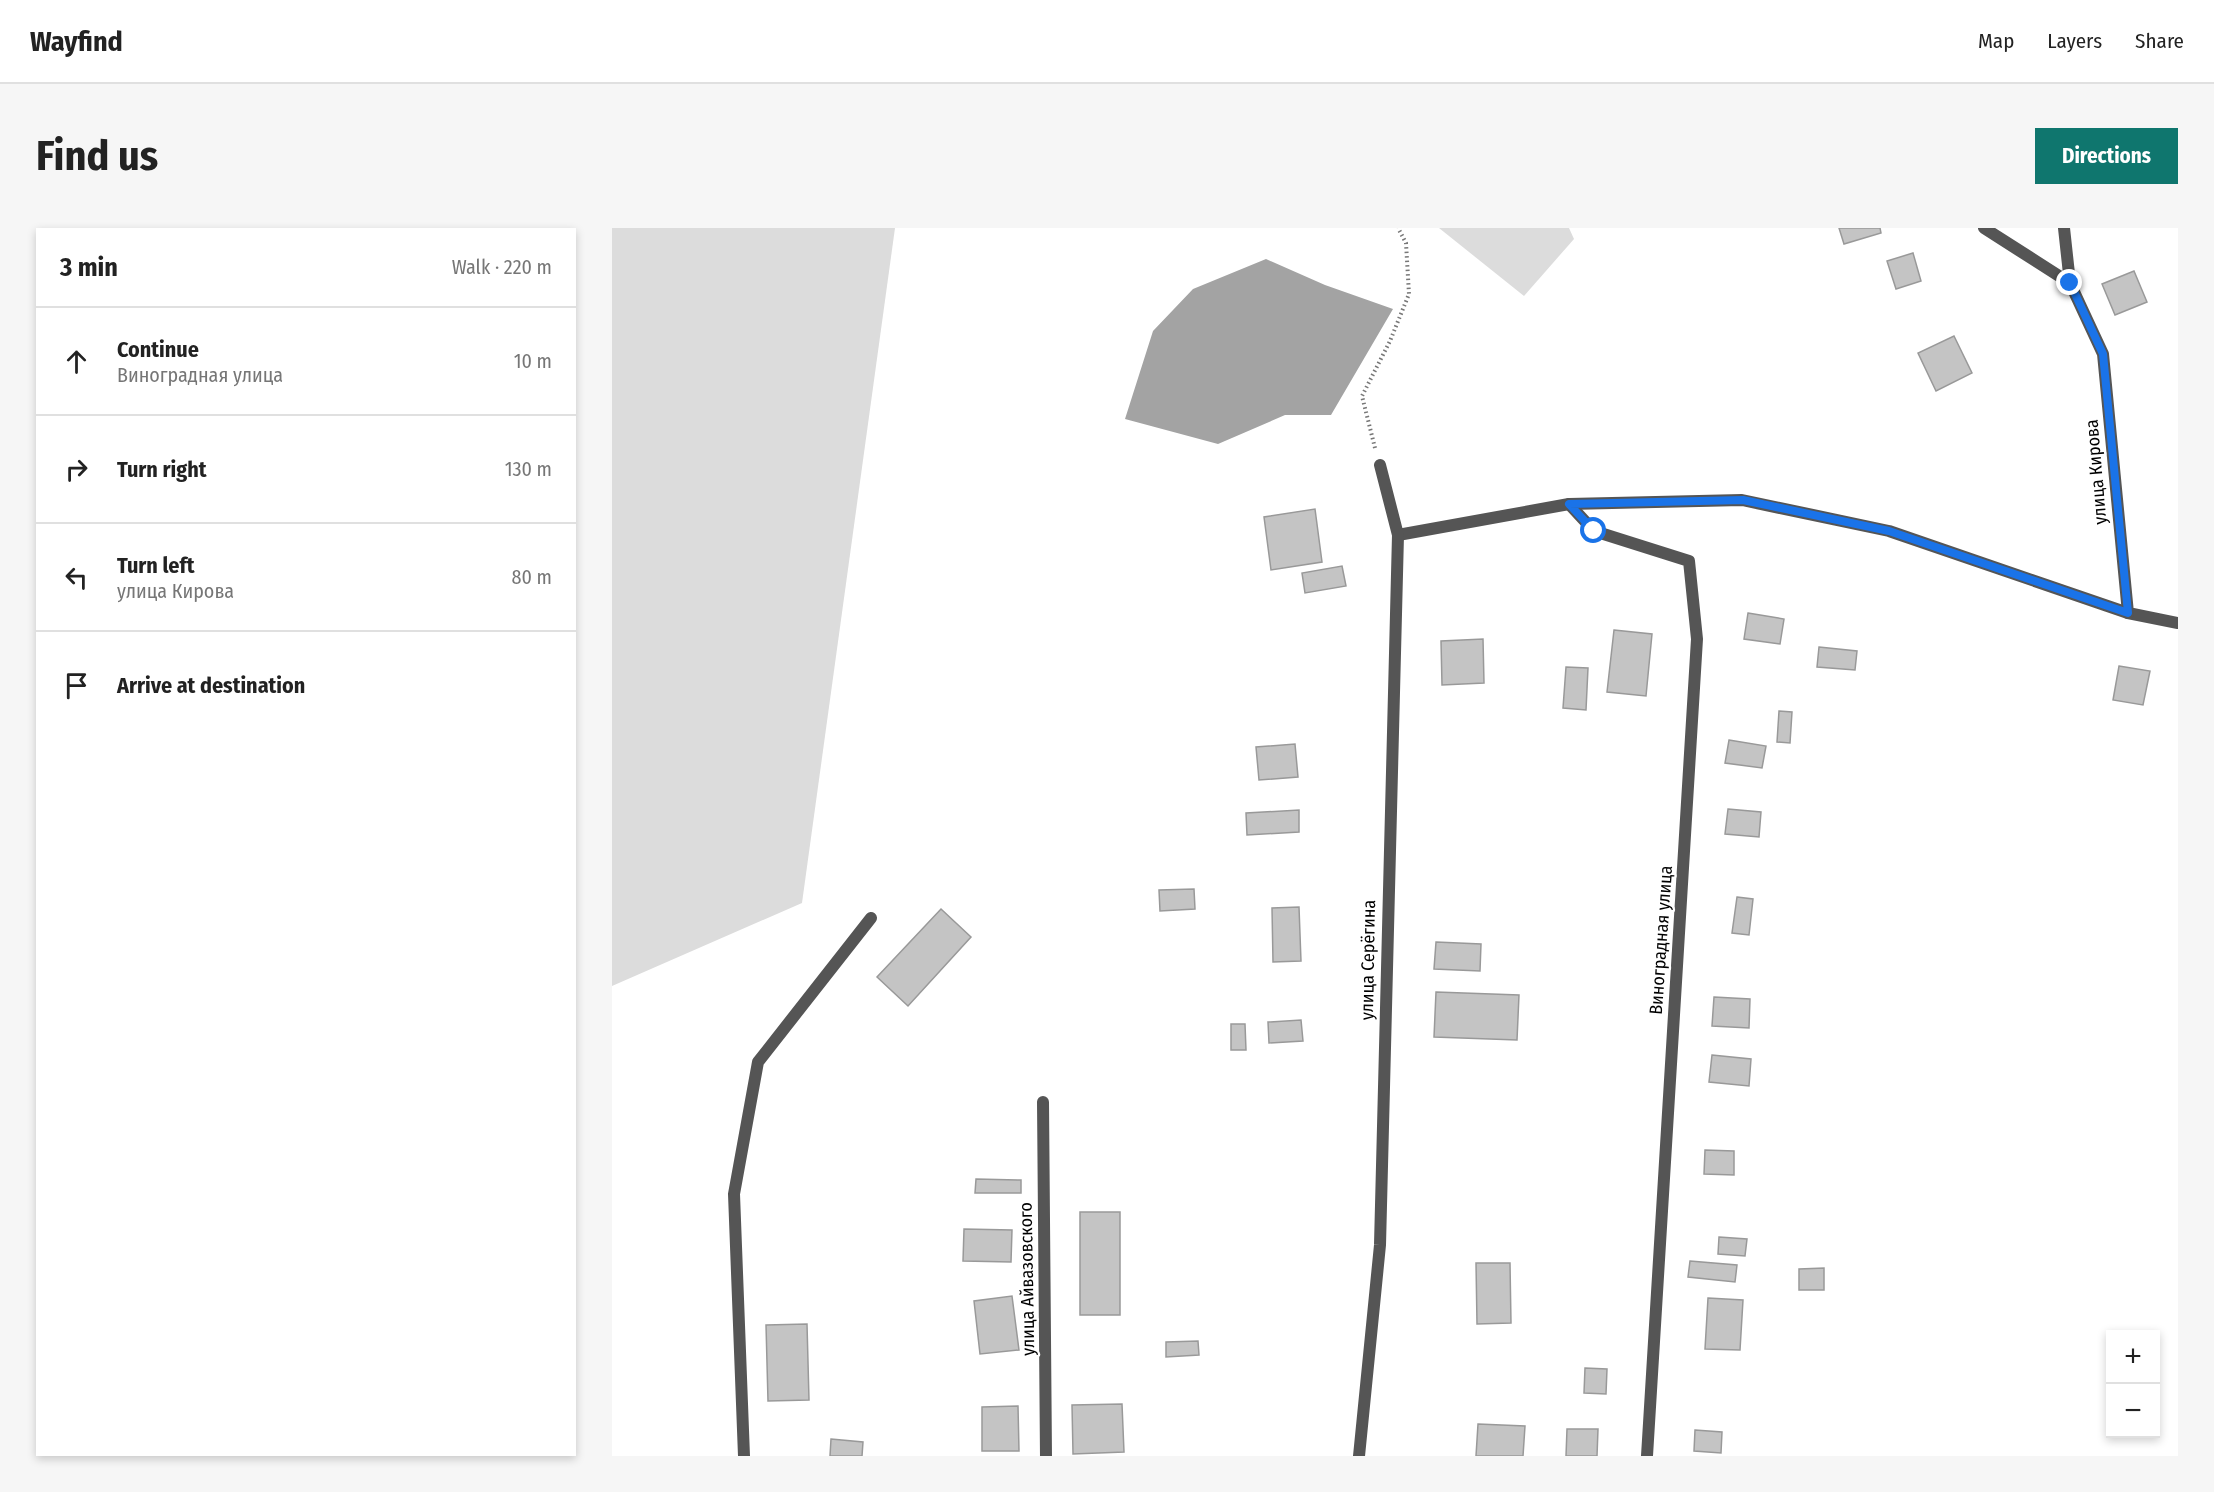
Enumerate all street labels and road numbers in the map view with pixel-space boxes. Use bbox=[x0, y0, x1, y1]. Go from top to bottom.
street label: улица Кирова bbox=[2080, 418, 2112, 525]
street label: Виноградная улица bbox=[1645, 864, 1677, 1015]
street label: улица Серёгина bbox=[1356, 899, 1380, 1020]
street label: улица Айвазовского bbox=[1015, 1202, 1039, 1356]

